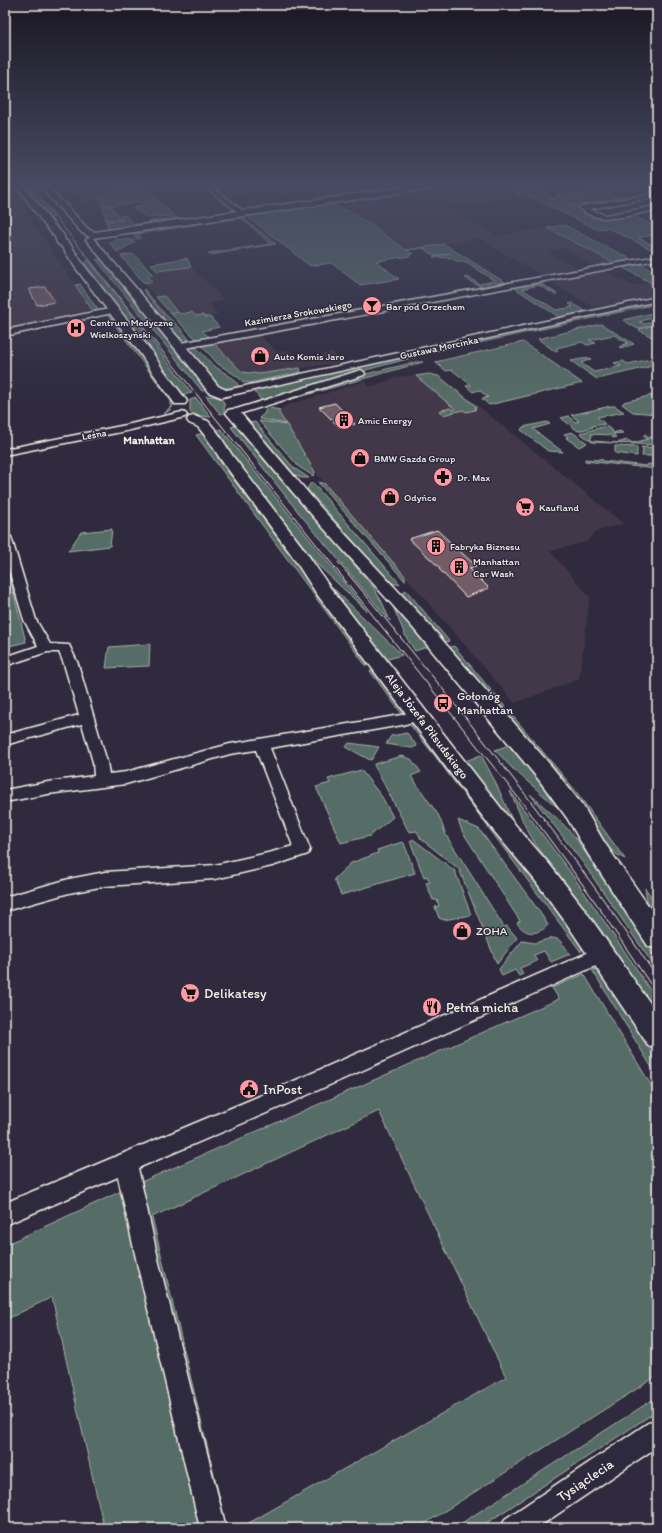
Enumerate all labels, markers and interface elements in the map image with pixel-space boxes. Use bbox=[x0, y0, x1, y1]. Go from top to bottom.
bar icon: Bar pod Orzechem bbox=[361, 295, 383, 317]
street label: Kazimierza Srokowskiego bbox=[243, 298, 353, 329]
place label: Bar pod Orzechem bbox=[386, 300, 465, 313]
place label: Centrum Medyczne Wielkoszyński bbox=[90, 316, 173, 341]
hospital icon: Centrum Medyczne Wielkoszyński bbox=[65, 317, 87, 339]
street label: Gustawa Morcinka bbox=[399, 333, 480, 362]
shop icon: Auto Komis Jaro bbox=[249, 345, 271, 367]
place label: Auto Komis Jaro bbox=[274, 350, 344, 363]
building icon: Amic Energy bbox=[333, 409, 355, 431]
place label: Amic Energy bbox=[358, 414, 412, 427]
street label: Leśna bbox=[81, 426, 108, 443]
district label: Manhattan bbox=[123, 434, 175, 447]
shop icon: BMW Gazda Group bbox=[349, 447, 371, 469]
place label: BMW Gazda Group bbox=[374, 452, 455, 465]
pharmacy icon: Dr. Max bbox=[432, 466, 454, 488]
place label: Dr. Max bbox=[457, 471, 491, 484]
shop icon: Odyńce bbox=[379, 486, 401, 508]
place label: Odyńce bbox=[404, 491, 437, 504]
supermarket icon: Kaufland bbox=[514, 496, 536, 518]
place label: Kaufland bbox=[539, 501, 580, 514]
building icon: Fabryka Biznesu bbox=[425, 535, 447, 557]
place label: Fabryka Biznesu bbox=[450, 540, 520, 553]
place label: Manhattan Car Wash bbox=[473, 555, 520, 580]
building icon: Manhattan Car Wash bbox=[448, 556, 470, 578]
street label: Aleja Józefa Piłsudskiego bbox=[383, 670, 471, 782]
place label: Gołonóg Manhattan bbox=[457, 689, 513, 717]
bus stop icon: Gołonóg Manhattan bbox=[432, 692, 454, 714]
shop icon: ZOHA bbox=[451, 920, 473, 942]
place label: ZOHA bbox=[476, 924, 508, 938]
supermarket icon: Delikatesy bbox=[179, 982, 201, 1004]
place label: Delikatesy bbox=[204, 985, 267, 1002]
restaurant icon: Pełna micha bbox=[421, 996, 443, 1018]
place label: Pełna micha bbox=[446, 999, 519, 1016]
public building icon: InPost bbox=[238, 1078, 260, 1100]
place label: InPost bbox=[263, 1081, 302, 1098]
street label: Tysiąclecia bbox=[554, 1455, 617, 1505]

